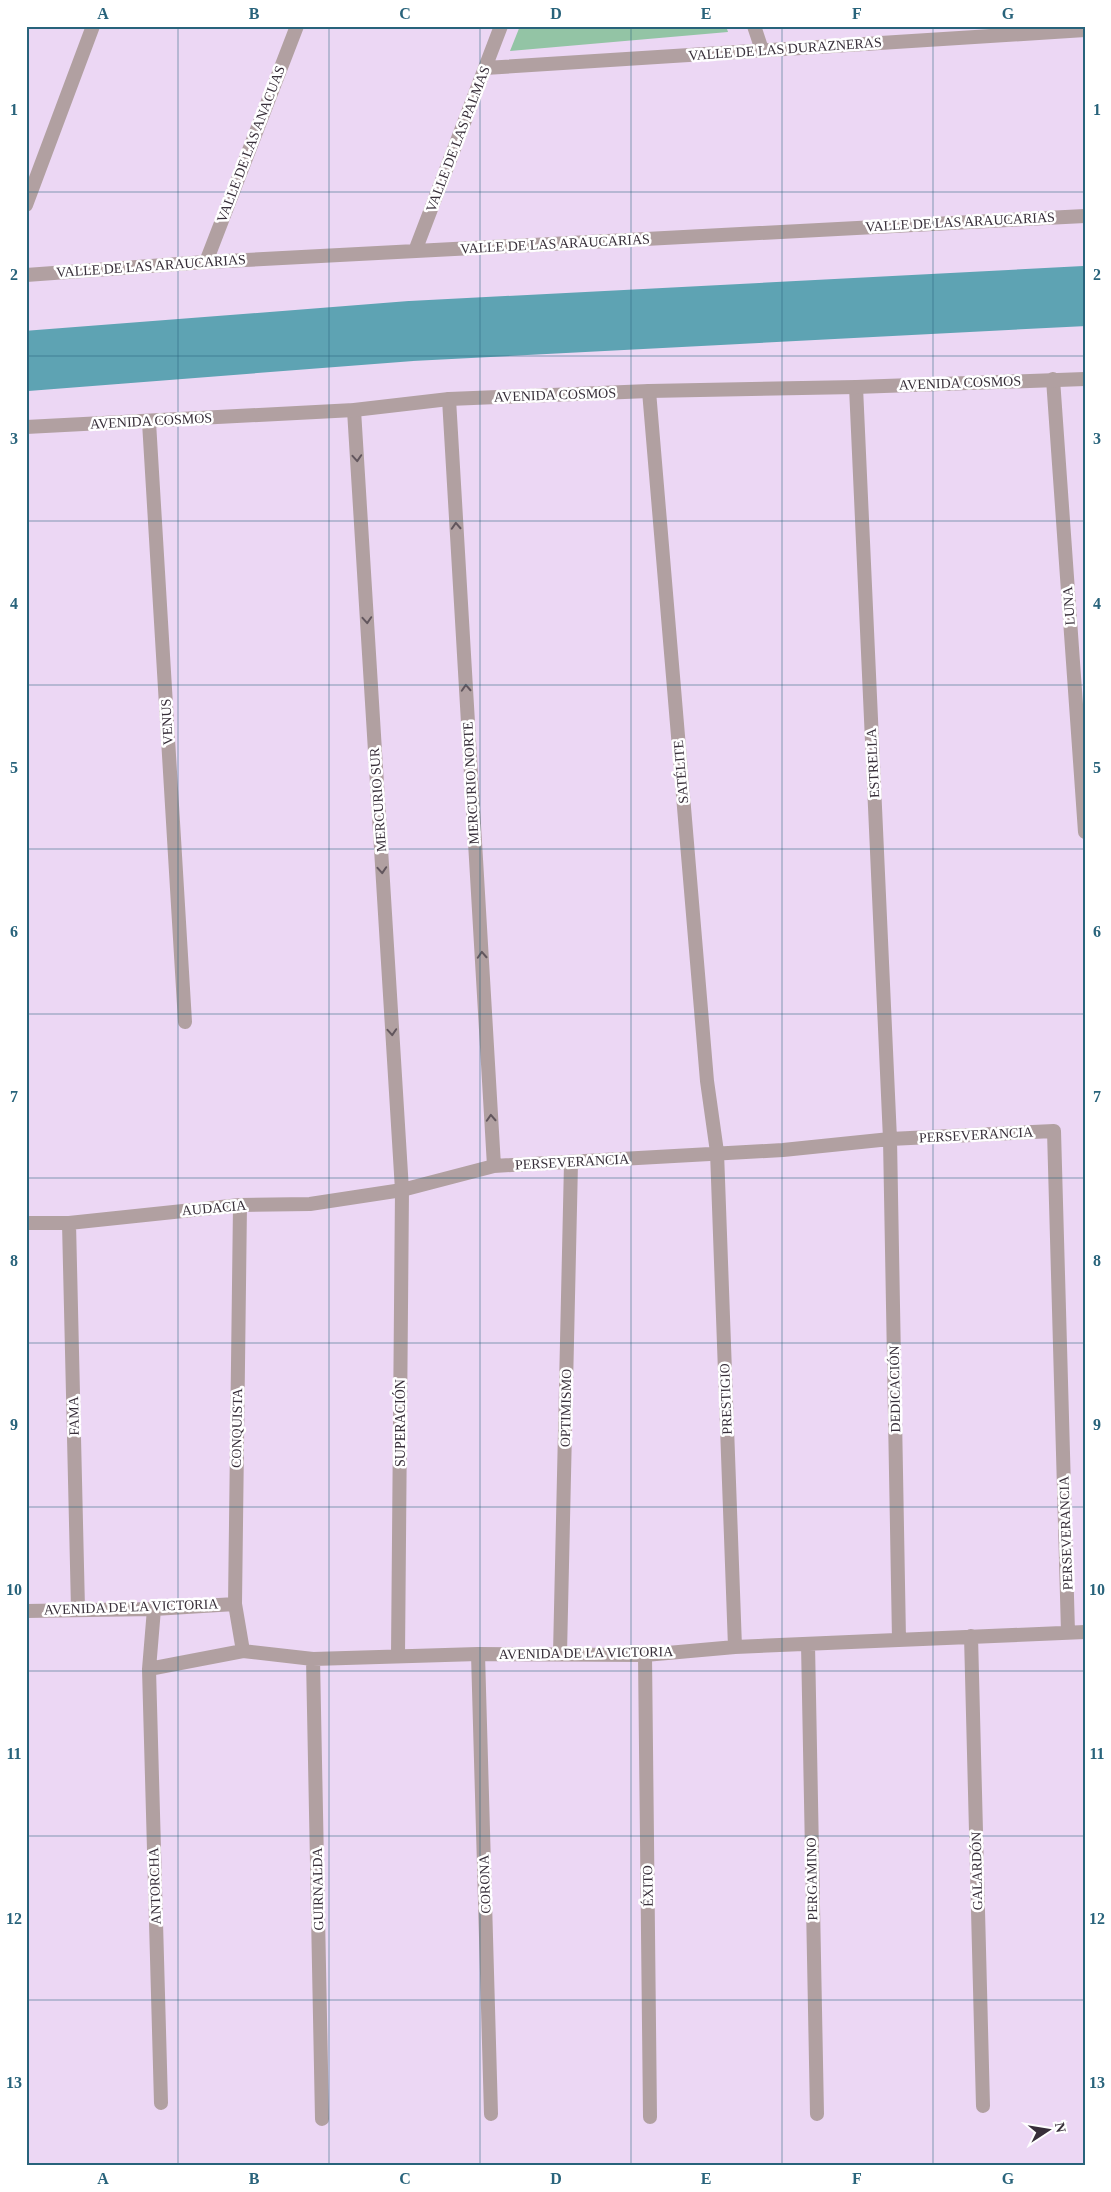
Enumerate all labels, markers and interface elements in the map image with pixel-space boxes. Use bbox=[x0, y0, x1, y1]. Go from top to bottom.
text: A bbox=[97, 5, 109, 22]
text: B bbox=[249, 5, 260, 22]
text: C bbox=[399, 5, 411, 22]
text: D bbox=[550, 5, 562, 22]
text: E bbox=[701, 5, 711, 22]
text: F bbox=[852, 5, 862, 22]
text: G bbox=[1002, 5, 1015, 22]
street label: VALLE DE LAS DURAZNERAS bbox=[688, 35, 882, 63]
street label: VALLE DE LAS ANACUAS bbox=[214, 64, 288, 224]
street label: VALLE DE LAS PALMAS bbox=[423, 64, 493, 214]
text: 1 bbox=[10, 101, 18, 118]
text: 1 bbox=[1093, 101, 1101, 118]
street label: VALLE DE LAS ARAUCARIAS bbox=[865, 210, 1055, 234]
street label: VALLE DE LAS ARAUCARIAS bbox=[460, 232, 650, 256]
street label: VALLE DE LAS ARAUCARIAS bbox=[56, 252, 246, 280]
text: 2 bbox=[10, 266, 18, 283]
text: 2 bbox=[1093, 266, 1101, 283]
street label: AVENIDA COSMOS bbox=[899, 373, 1021, 393]
street label: AVENIDA COSMOS bbox=[494, 385, 616, 405]
street label: AVENIDA COSMOS bbox=[90, 410, 212, 432]
text: 3 bbox=[10, 430, 18, 447]
text: 3 bbox=[1093, 430, 1101, 447]
one-way arrow bbox=[351, 455, 362, 463]
one-way arrow bbox=[451, 522, 462, 530]
street label: LUNA bbox=[1060, 585, 1078, 626]
text: 4 bbox=[10, 595, 18, 612]
text: 4 bbox=[1093, 595, 1101, 612]
one-way arrow bbox=[361, 617, 372, 625]
one-way arrow bbox=[460, 684, 471, 692]
street label: VENUS bbox=[158, 698, 176, 746]
street label: MERCURIO NORTE bbox=[460, 721, 482, 845]
street label: ESTRELLA bbox=[864, 727, 882, 798]
street label: SATÉLITE bbox=[670, 740, 691, 805]
street label: MERCURIO SUR bbox=[367, 747, 389, 853]
text: 5 bbox=[10, 759, 18, 776]
text: 5 bbox=[1093, 759, 1101, 776]
one-way arrow bbox=[377, 866, 388, 874]
text: 6 bbox=[10, 923, 18, 940]
text: 6 bbox=[1093, 923, 1101, 940]
one-way arrow bbox=[476, 951, 487, 959]
one-way arrow bbox=[386, 1028, 397, 1036]
text: 7 bbox=[10, 1088, 18, 1105]
text: 7 bbox=[1093, 1088, 1101, 1105]
one-way arrow bbox=[486, 1113, 497, 1121]
street label: PERSEVERANCIA bbox=[919, 1124, 1034, 1145]
street label: PERSEVERANCIA bbox=[515, 1151, 630, 1172]
street label: AUDACIA bbox=[181, 1198, 248, 1218]
text: 8 bbox=[10, 1252, 18, 1269]
text: 8 bbox=[1093, 1252, 1101, 1269]
street label: DEDICACIÓN bbox=[886, 1345, 903, 1433]
street label: PRESTIGIO bbox=[717, 1363, 735, 1435]
street label: OPTIMISMO bbox=[558, 1369, 574, 1447]
street label: SUPERACIÓN bbox=[392, 1379, 408, 1467]
street label: CONQUISTA bbox=[229, 1387, 245, 1468]
street label: FAMA bbox=[66, 1395, 82, 1436]
text: 9 bbox=[10, 1416, 18, 1433]
text: 9 bbox=[1093, 1416, 1101, 1433]
street label: PERSEVERANCIA bbox=[1056, 1475, 1075, 1590]
text: 10 bbox=[6, 1581, 22, 1598]
text: 10 bbox=[1089, 1581, 1105, 1598]
street label: AVENIDA DE LA VICTORIA bbox=[43, 1596, 219, 1618]
street label: AVENIDA DE LA VICTORIA bbox=[499, 1644, 674, 1662]
text: 11 bbox=[6, 1745, 22, 1762]
text: 11 bbox=[1089, 1745, 1105, 1762]
street label: GALARDÓN bbox=[968, 1832, 985, 1910]
street label: PERGAMINO bbox=[804, 1837, 820, 1921]
street label: ANTORCHA bbox=[146, 1846, 164, 1925]
street label: GUIRNALDA bbox=[310, 1846, 326, 1931]
street label: CORONA bbox=[476, 1853, 494, 1914]
street label: ÉXITO bbox=[639, 1865, 656, 1907]
text: 12 bbox=[6, 1910, 22, 1927]
text: 12 bbox=[1089, 1910, 1105, 1927]
text: 13 bbox=[6, 2074, 22, 2091]
text: 13 bbox=[1089, 2074, 1105, 2091]
north arrow bbox=[1024, 2104, 1074, 2154]
text: N bbox=[1052, 2121, 1069, 2134]
text: A bbox=[97, 2170, 109, 2187]
text: B bbox=[249, 2170, 260, 2187]
text: C bbox=[399, 2170, 411, 2187]
text: D bbox=[550, 2170, 562, 2187]
text: E bbox=[701, 2170, 711, 2187]
text: F bbox=[852, 2170, 862, 2187]
text: G bbox=[1002, 2170, 1015, 2187]

